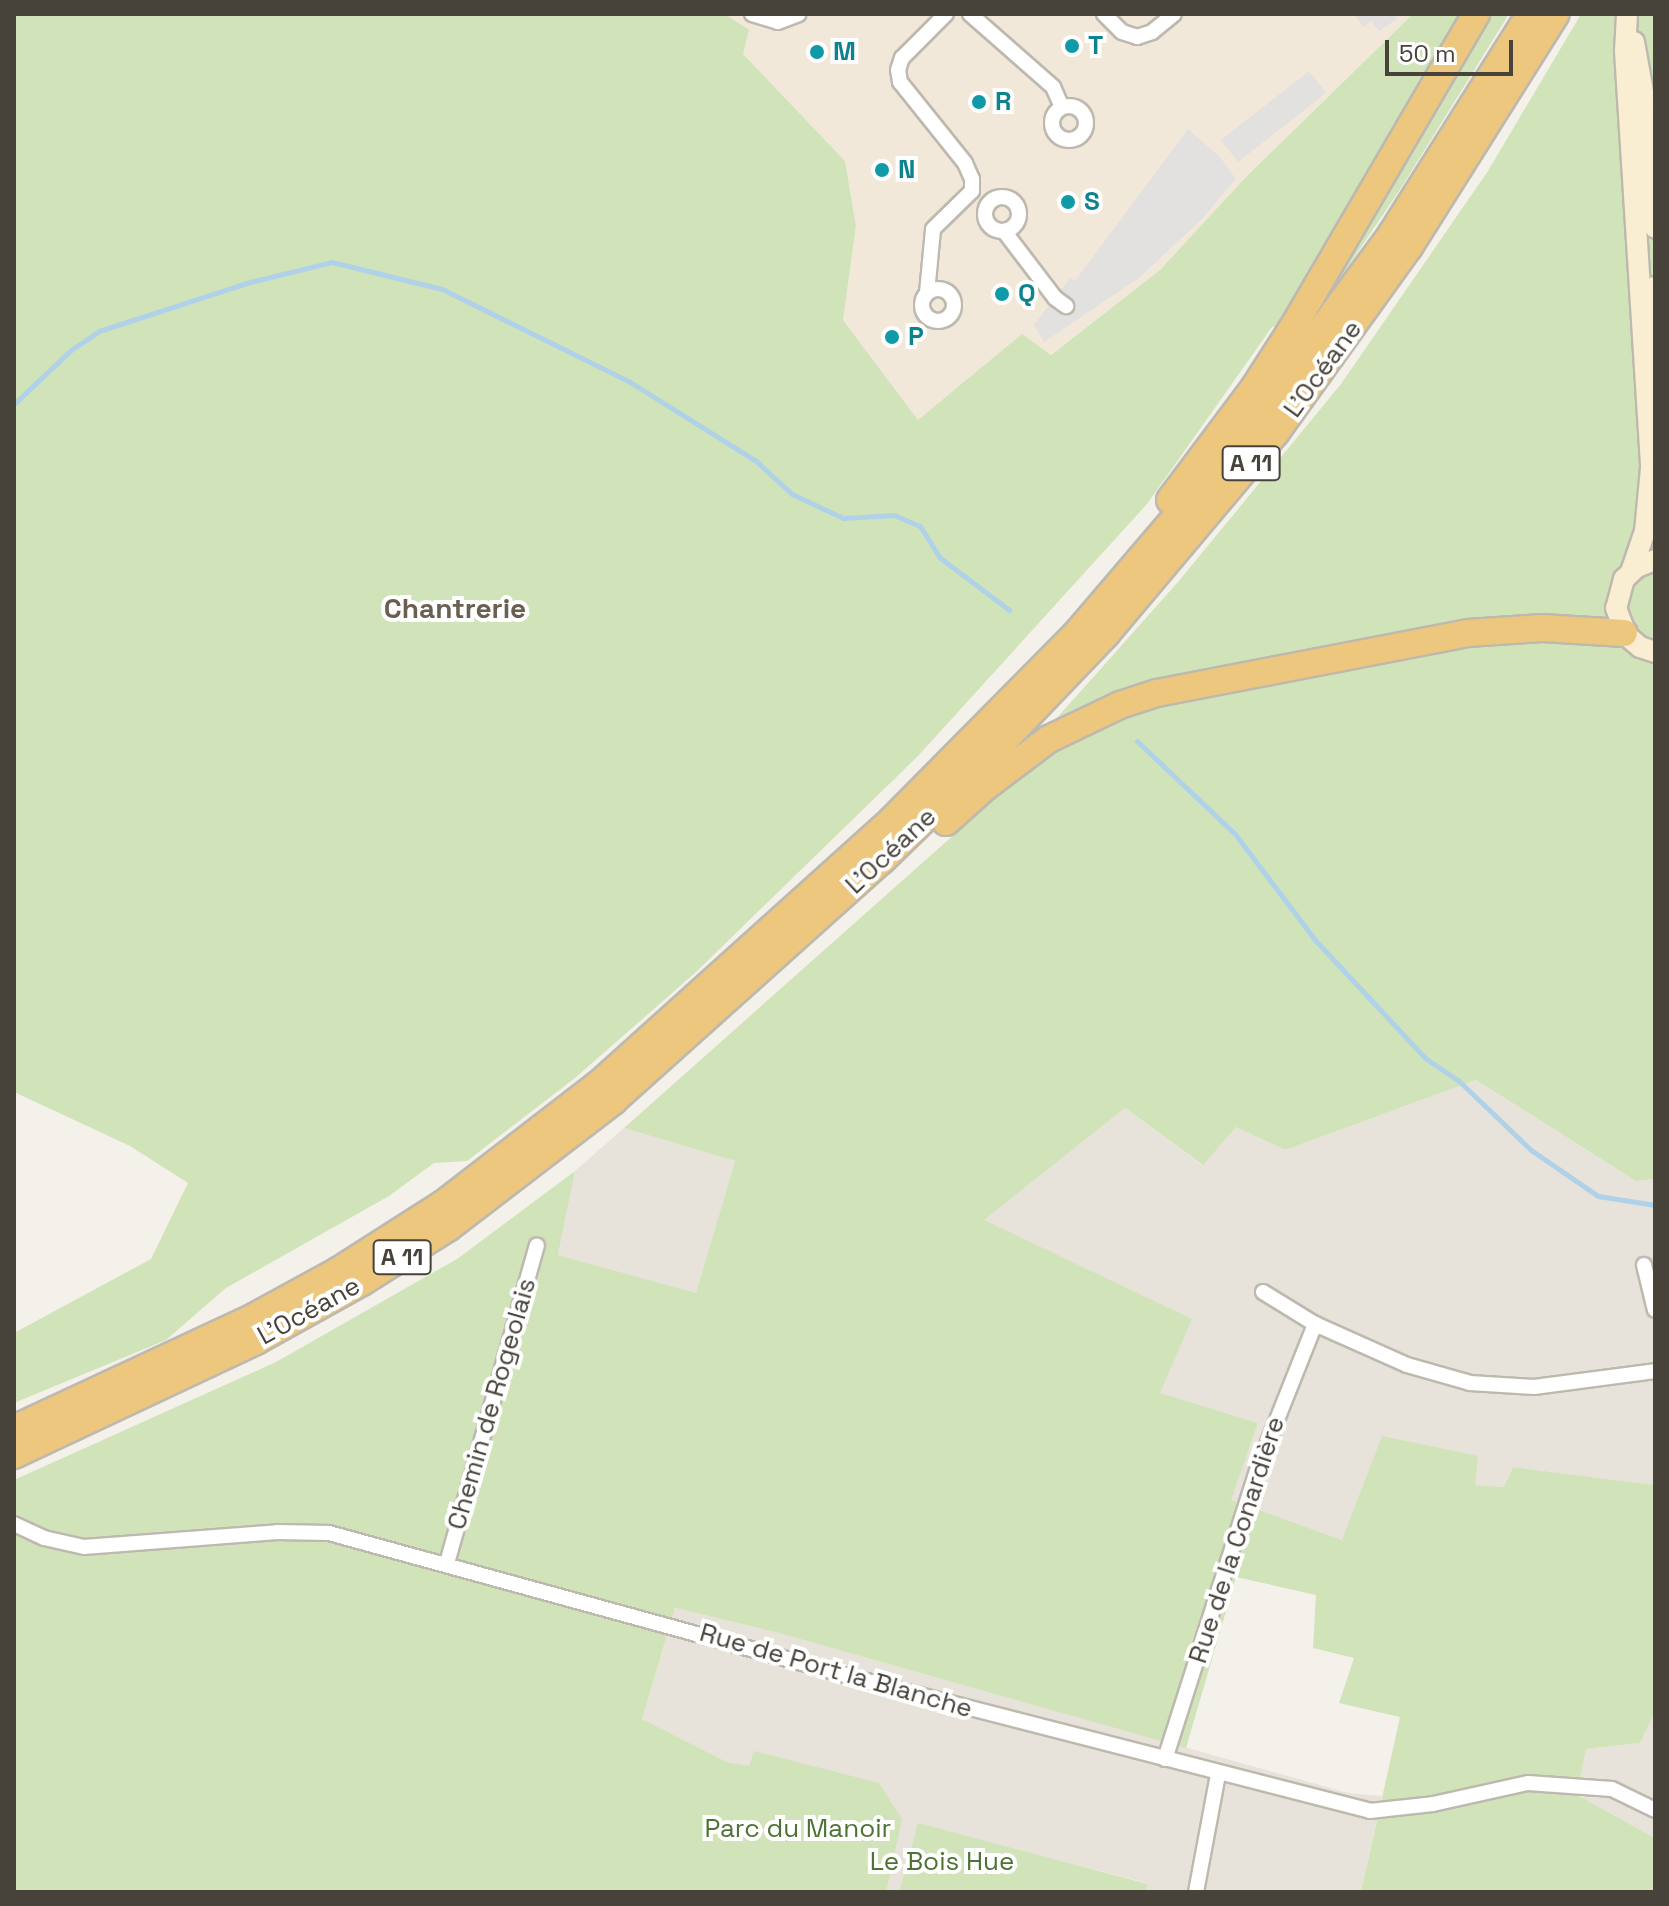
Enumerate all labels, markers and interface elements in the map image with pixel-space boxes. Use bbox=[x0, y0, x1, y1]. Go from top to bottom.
scale bar bbox=[1389, 24, 1517, 74]
place label: T bbox=[1088, 30, 1103, 62]
place label: M bbox=[833, 36, 856, 68]
marker: T bbox=[1063, 37, 1081, 55]
text: 50 m bbox=[1399, 38, 1456, 69]
marker: M bbox=[808, 43, 826, 61]
place label: R bbox=[995, 86, 1011, 118]
marker: R bbox=[970, 93, 988, 111]
place label: N bbox=[898, 154, 915, 186]
marker: N bbox=[873, 161, 891, 179]
place label: S bbox=[1084, 186, 1100, 218]
marker: S bbox=[1059, 193, 1077, 211]
place label: Q bbox=[1018, 278, 1036, 310]
marker: Q bbox=[993, 285, 1011, 303]
street label: L’Océane bbox=[1277, 314, 1369, 424]
place label: P bbox=[908, 321, 924, 353]
marker: P bbox=[883, 328, 901, 346]
road number: A 11 bbox=[1221, 443, 1281, 483]
district label: Chantrerie bbox=[384, 591, 526, 625]
street label: L’Océane bbox=[839, 801, 943, 901]
road number: A 11 bbox=[372, 1237, 432, 1277]
street label: L’Océane bbox=[252, 1270, 366, 1352]
street label: Chemin de Rogeolais bbox=[441, 1275, 543, 1533]
street label: Rue de la Conardière bbox=[1182, 1413, 1292, 1667]
street label: Rue de Port la Blanche bbox=[696, 1617, 976, 1725]
park label: Parc du Manoir bbox=[705, 1813, 891, 1845]
park label: Le Bois Hue bbox=[870, 1846, 1014, 1878]

